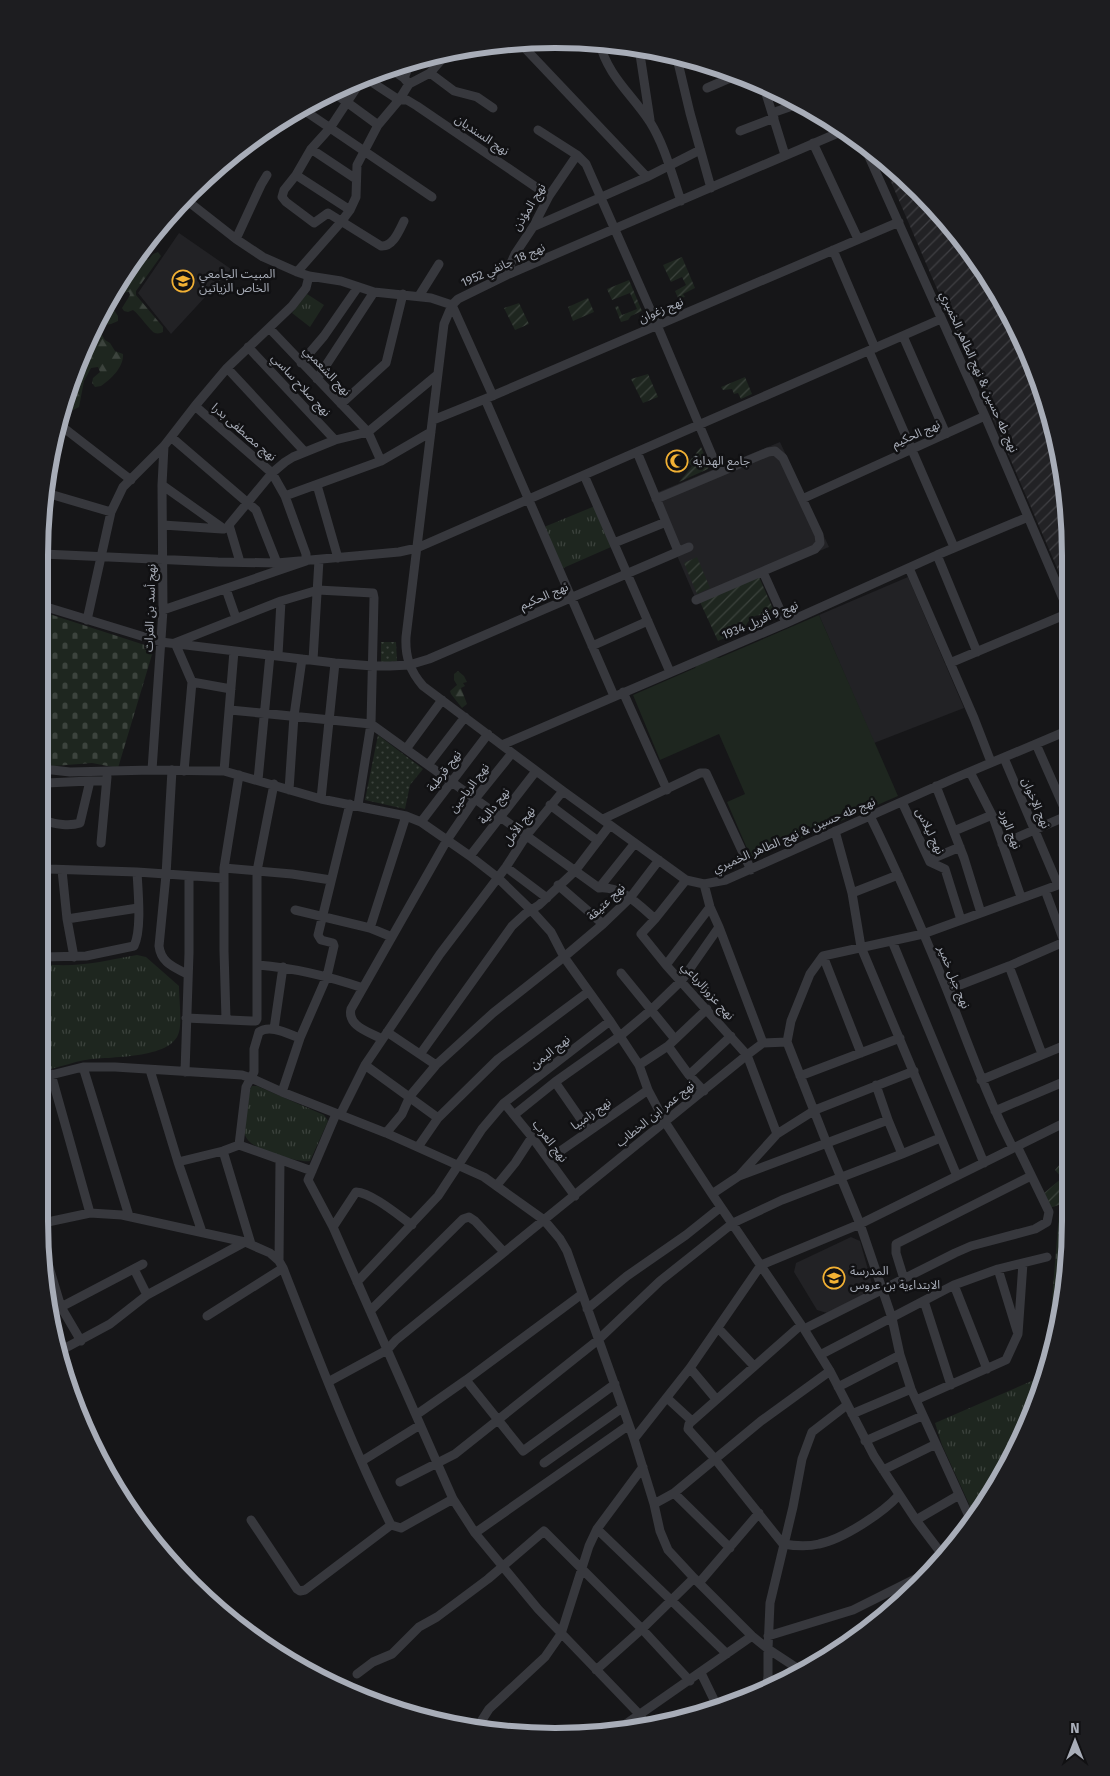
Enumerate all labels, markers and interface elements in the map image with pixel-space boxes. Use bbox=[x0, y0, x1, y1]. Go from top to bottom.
street label: نهج السنديان bbox=[451, 112, 512, 160]
street label: نهج المؤذن bbox=[509, 181, 550, 234]
street label: نهج 18 جانفي 1952 bbox=[459, 240, 548, 292]
place label: المبيت الجامعي الخاص الزياتين bbox=[199, 267, 275, 295]
school or university icon: المبيت الجامعي الخاص الزياتين bbox=[171, 269, 195, 293]
street label: نهج طه حسين & نهج الطاهر الخميري bbox=[934, 289, 1021, 456]
street label: نهج زغوان bbox=[637, 294, 686, 328]
street label: نهج الشعمبي bbox=[299, 343, 353, 401]
street label: نهج صلاح ساسي bbox=[266, 351, 334, 421]
street label: نهج مصطفى بدرا bbox=[208, 400, 279, 465]
street label: نهج الحكيم bbox=[890, 417, 943, 453]
mosque icon: جامع الهداية bbox=[665, 449, 689, 473]
place label: جامع الهداية bbox=[693, 454, 750, 470]
street label: نهج أسد بن الفرات bbox=[141, 564, 161, 652]
street label: نهج الحكيم bbox=[518, 580, 571, 614]
street label: نهج 9 أفريل 1934 bbox=[720, 597, 801, 644]
street label: نهج قرطبة bbox=[424, 748, 466, 796]
street label: نهج الرياحين bbox=[446, 761, 494, 817]
street label: نهج الإخوان bbox=[1017, 775, 1053, 831]
street label: نهج دالية bbox=[475, 785, 514, 828]
street label: نهج طه حسين & نهج الطاهر الخميري bbox=[711, 794, 878, 878]
street label: نهج الأمل bbox=[500, 804, 540, 850]
street label: نهج ليلاس bbox=[911, 806, 947, 857]
street label: نهج الورد bbox=[994, 807, 1024, 852]
street label: نهج عتيقة bbox=[584, 881, 629, 925]
street label: نهج جبل خمير bbox=[933, 943, 973, 1011]
street label: نهج عزوزالرباعي bbox=[676, 959, 737, 1024]
street label: نهج اليمن bbox=[527, 1032, 574, 1073]
street label: نهج عمر ابن الخطاب bbox=[613, 1078, 698, 1151]
street label: نهج زامبيا bbox=[568, 1095, 615, 1134]
street label: نهج العرب bbox=[528, 1117, 570, 1166]
place label: المدرسة الابتداءية بن عروس bbox=[850, 1264, 940, 1292]
school or university icon: المدرسة الابتداءية بن عروس bbox=[822, 1266, 846, 1290]
north arrow bbox=[1050, 1716, 1100, 1766]
text: N bbox=[1070, 1720, 1080, 1737]

